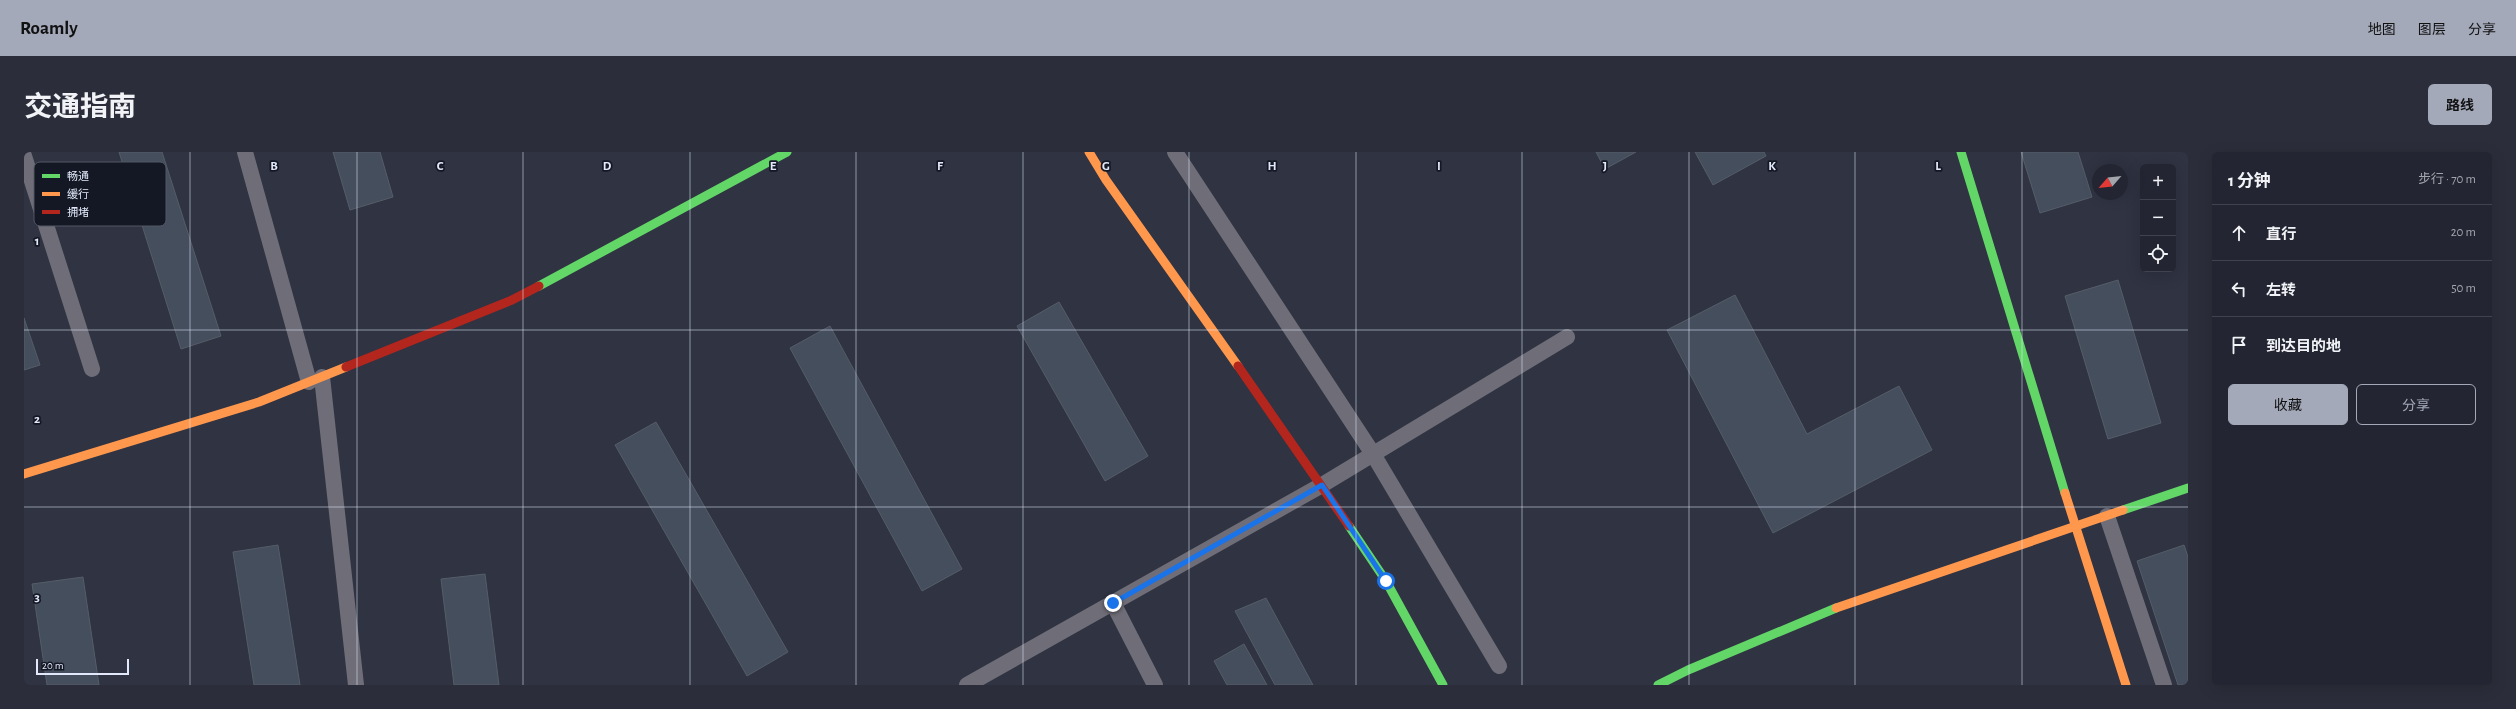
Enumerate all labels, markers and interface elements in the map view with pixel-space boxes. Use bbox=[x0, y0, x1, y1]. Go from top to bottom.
text: Roamly bbox=[20, 19, 78, 38]
text: 地图 bbox=[2368, 23, 2396, 37]
text: 图层 bbox=[2418, 23, 2446, 37]
text: 分享 bbox=[2468, 23, 2496, 37]
button: 路线 bbox=[2428, 84, 2492, 125]
text: 交通指南 bbox=[24, 94, 136, 122]
text: B bbox=[270, 160, 278, 173]
text: C bbox=[437, 160, 444, 173]
text: D bbox=[603, 160, 612, 173]
text: E bbox=[770, 160, 777, 173]
text: F bbox=[937, 160, 944, 173]
text: G bbox=[1102, 160, 1110, 173]
text: H bbox=[1267, 160, 1277, 173]
text: I bbox=[1437, 160, 1441, 173]
text: J bbox=[1603, 160, 1607, 173]
text: K bbox=[1768, 160, 1776, 173]
text: L bbox=[1935, 160, 1941, 173]
legend bbox=[34, 162, 166, 226]
north arrow bbox=[2092, 164, 2128, 200]
map controls bbox=[2140, 164, 2176, 272]
button: + bbox=[2140, 164, 2176, 200]
text: 畅通 bbox=[67, 170, 89, 182]
text: 1 分钟 bbox=[2228, 172, 2271, 189]
text: 步行 · 70 m bbox=[2418, 173, 2476, 186]
text: 缓行 bbox=[67, 188, 89, 200]
button: − bbox=[2140, 200, 2176, 236]
text: 拥堵 bbox=[67, 207, 89, 218]
icon: ahead bbox=[2228, 222, 2250, 244]
text: 20 m bbox=[2451, 226, 2476, 239]
text: 直行 bbox=[2266, 227, 2296, 242]
text: 1 bbox=[35, 235, 39, 248]
button: locate bbox=[2140, 236, 2176, 272]
icon: left bbox=[2228, 278, 2250, 300]
text: 50 m bbox=[2451, 282, 2476, 295]
text: 左转 bbox=[2266, 283, 2296, 298]
icon: arrive bbox=[2228, 334, 2250, 356]
text: 到达目的地 bbox=[2266, 339, 2341, 354]
button: 收藏 bbox=[2228, 384, 2348, 425]
button: 分享 bbox=[2356, 384, 2476, 425]
text: 2 bbox=[34, 413, 40, 426]
route start bbox=[1377, 572, 1395, 590]
text: 3 bbox=[34, 591, 40, 604]
route end bbox=[1104, 594, 1122, 612]
scale bar bbox=[36, 657, 129, 676]
text: 20 m bbox=[42, 660, 63, 671]

